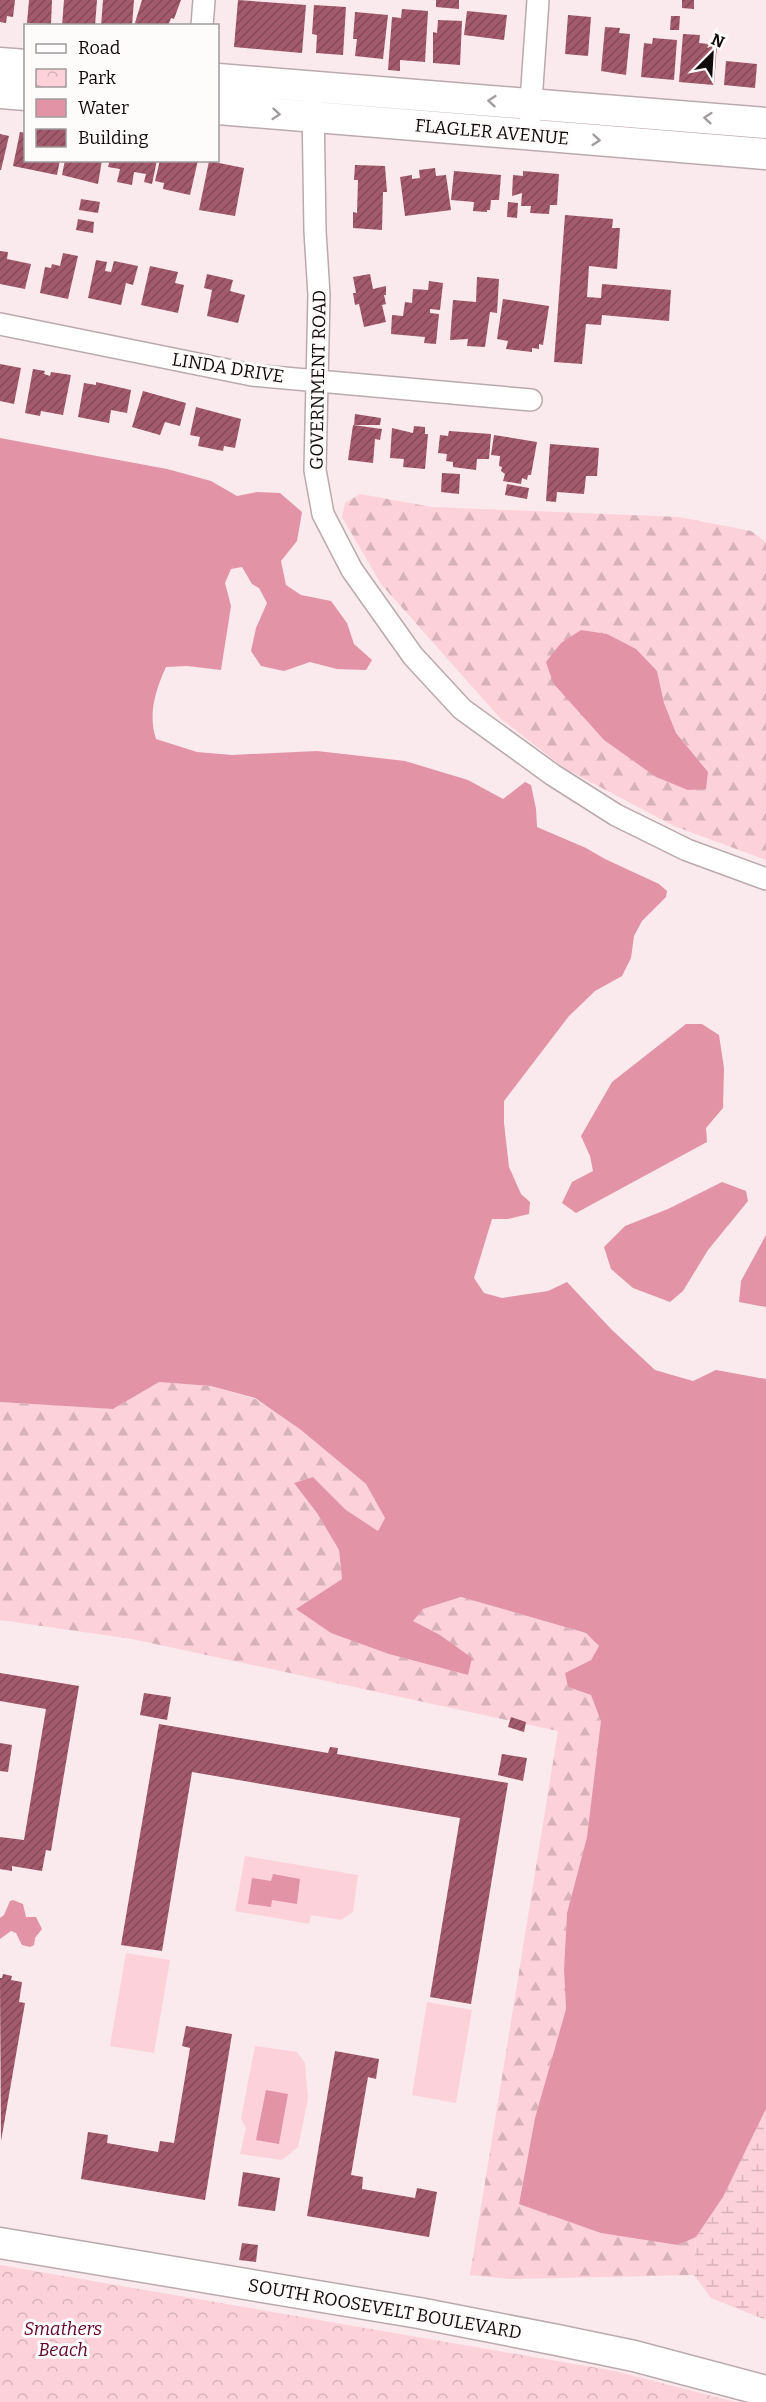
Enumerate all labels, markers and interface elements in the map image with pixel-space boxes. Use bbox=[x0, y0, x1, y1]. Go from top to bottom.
legend bbox=[24, 24, 219, 162]
north arrow bbox=[682, 24, 742, 84]
text: N bbox=[708, 30, 727, 52]
text: Road bbox=[78, 37, 121, 59]
text: Park bbox=[78, 67, 117, 89]
one-way arrow bbox=[488, 95, 497, 108]
text: Water bbox=[78, 97, 129, 119]
one-way arrow bbox=[271, 107, 280, 120]
one-way arrow bbox=[703, 112, 712, 125]
street label: FLAGLER AVENUE bbox=[414, 114, 570, 150]
text: Building bbox=[78, 127, 149, 149]
one-way arrow bbox=[591, 133, 600, 146]
street label: GOVERNMENT ROAD bbox=[305, 290, 331, 470]
street label: LINDA DRIVE bbox=[170, 348, 286, 388]
street label: SOUTH ROOSEVELT BOULEVARD bbox=[246, 2274, 524, 2344]
park label: Smathers Beach bbox=[24, 2318, 103, 2361]

